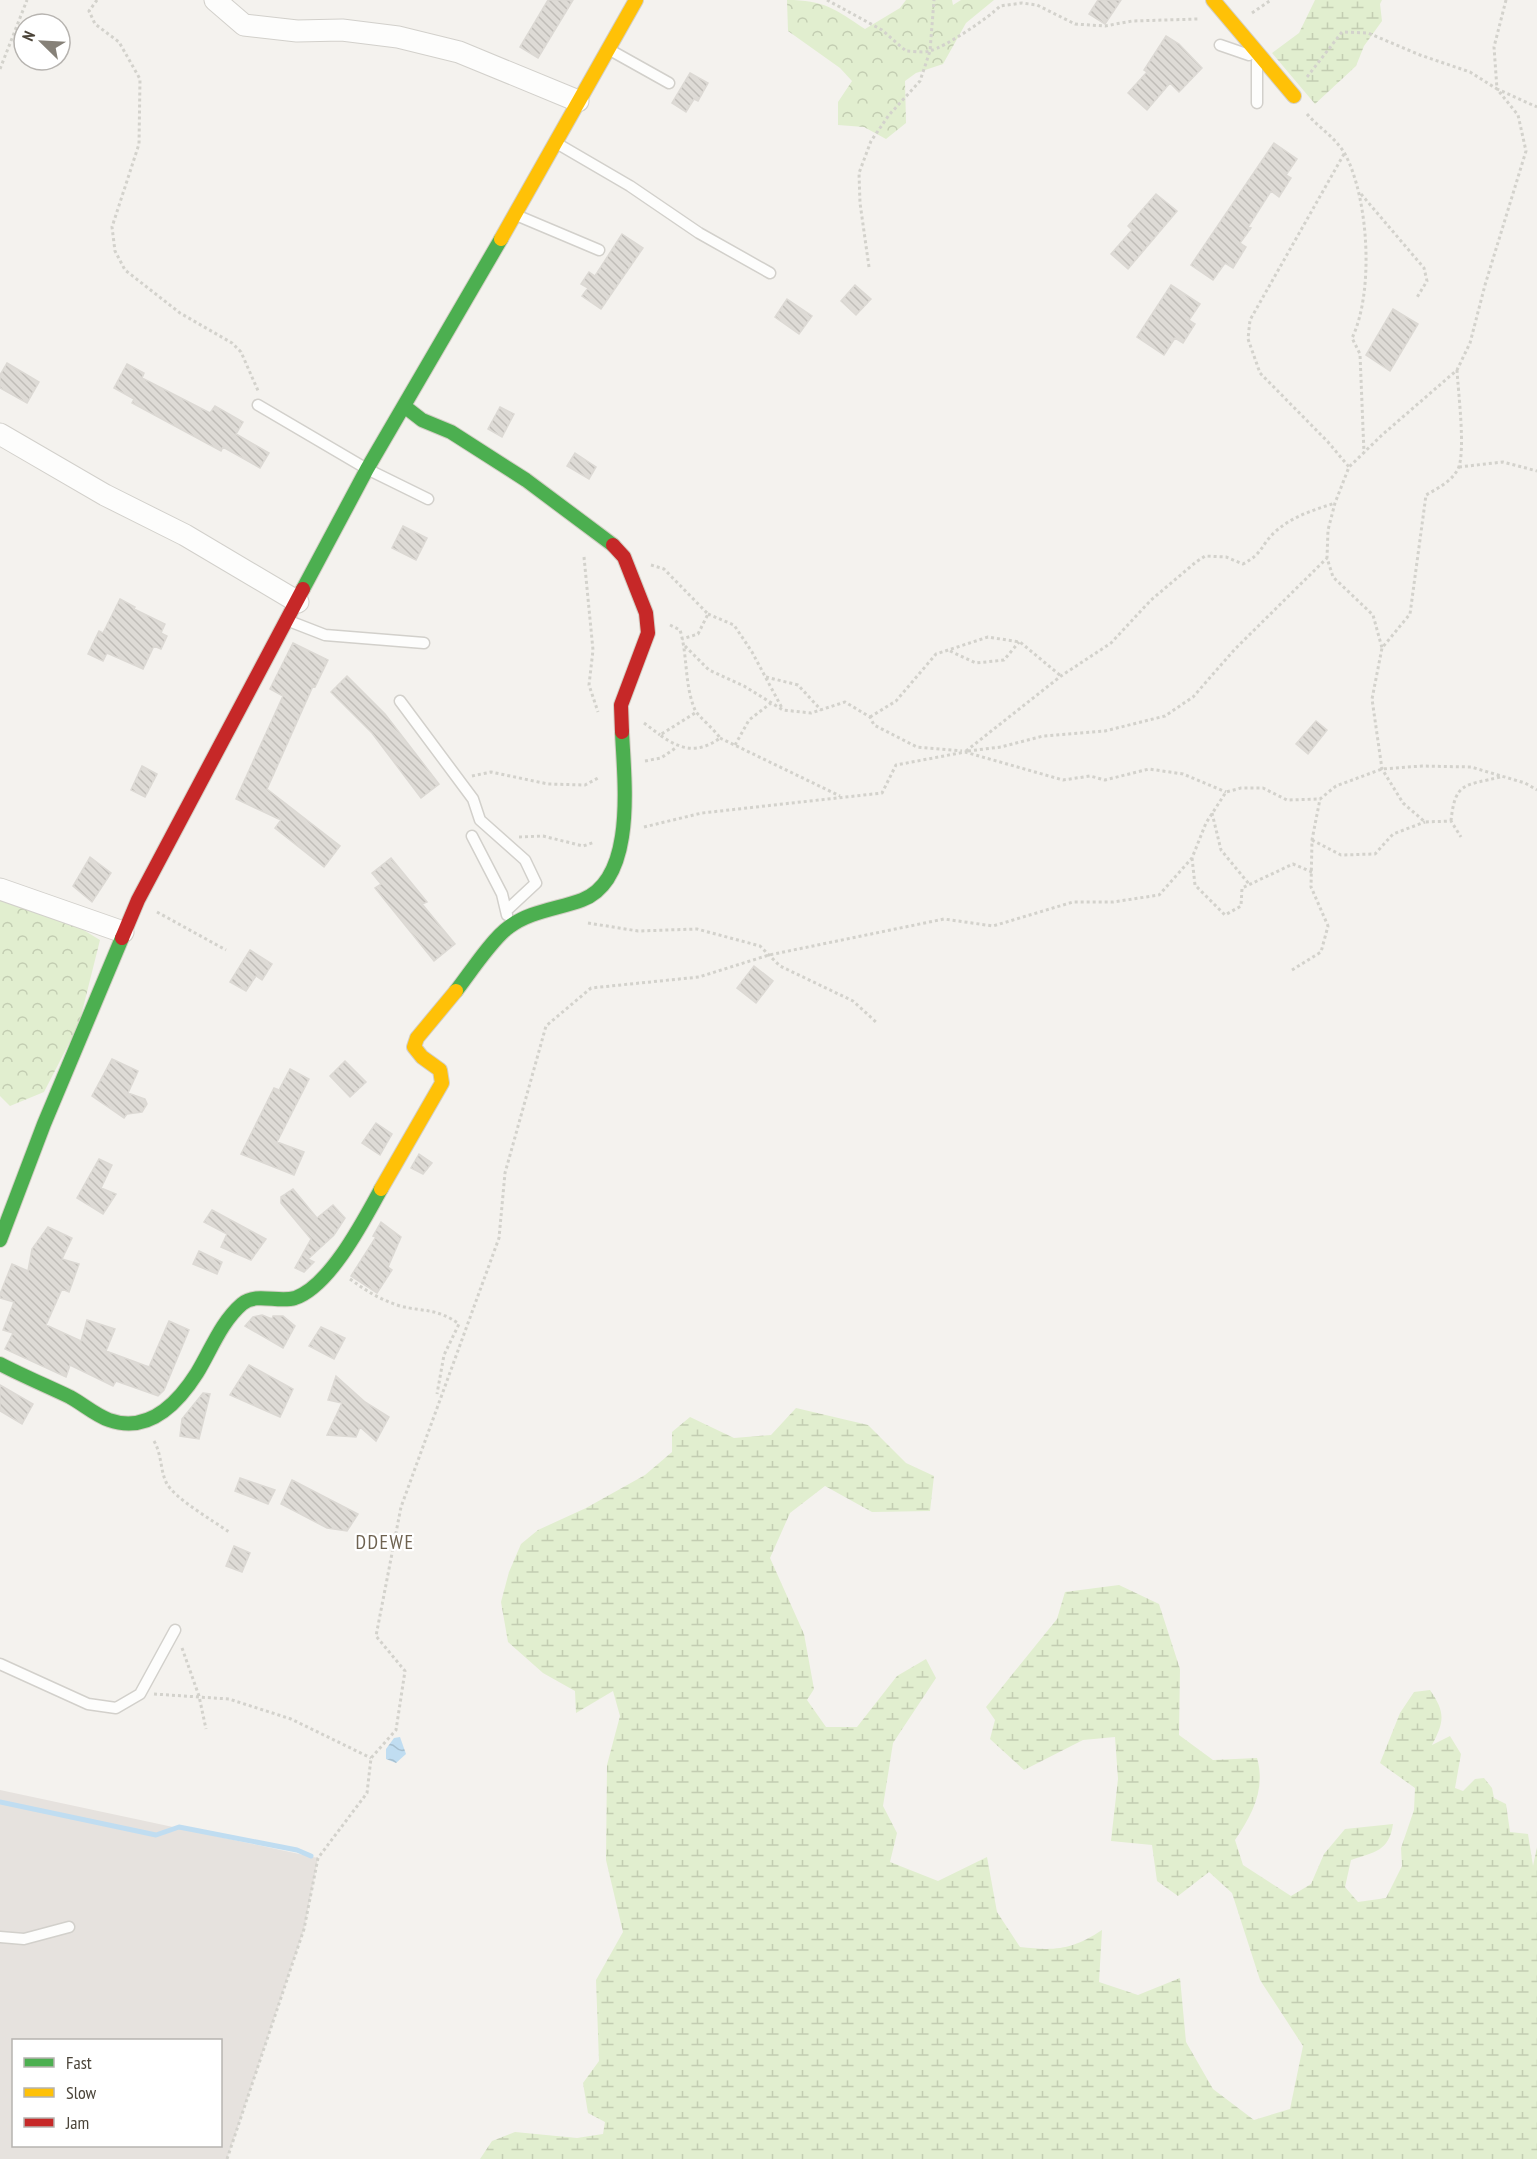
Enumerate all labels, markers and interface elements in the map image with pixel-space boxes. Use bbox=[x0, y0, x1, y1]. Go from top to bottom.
north arrow bbox=[12, 12, 72, 72]
text: N bbox=[17, 28, 39, 44]
district label: DDEWE bbox=[355, 1529, 415, 1555]
legend bbox=[12, 2039, 222, 2147]
text: Fast bbox=[66, 2051, 92, 2074]
text: Slow bbox=[66, 2081, 97, 2104]
text: Jam bbox=[65, 2111, 89, 2134]

